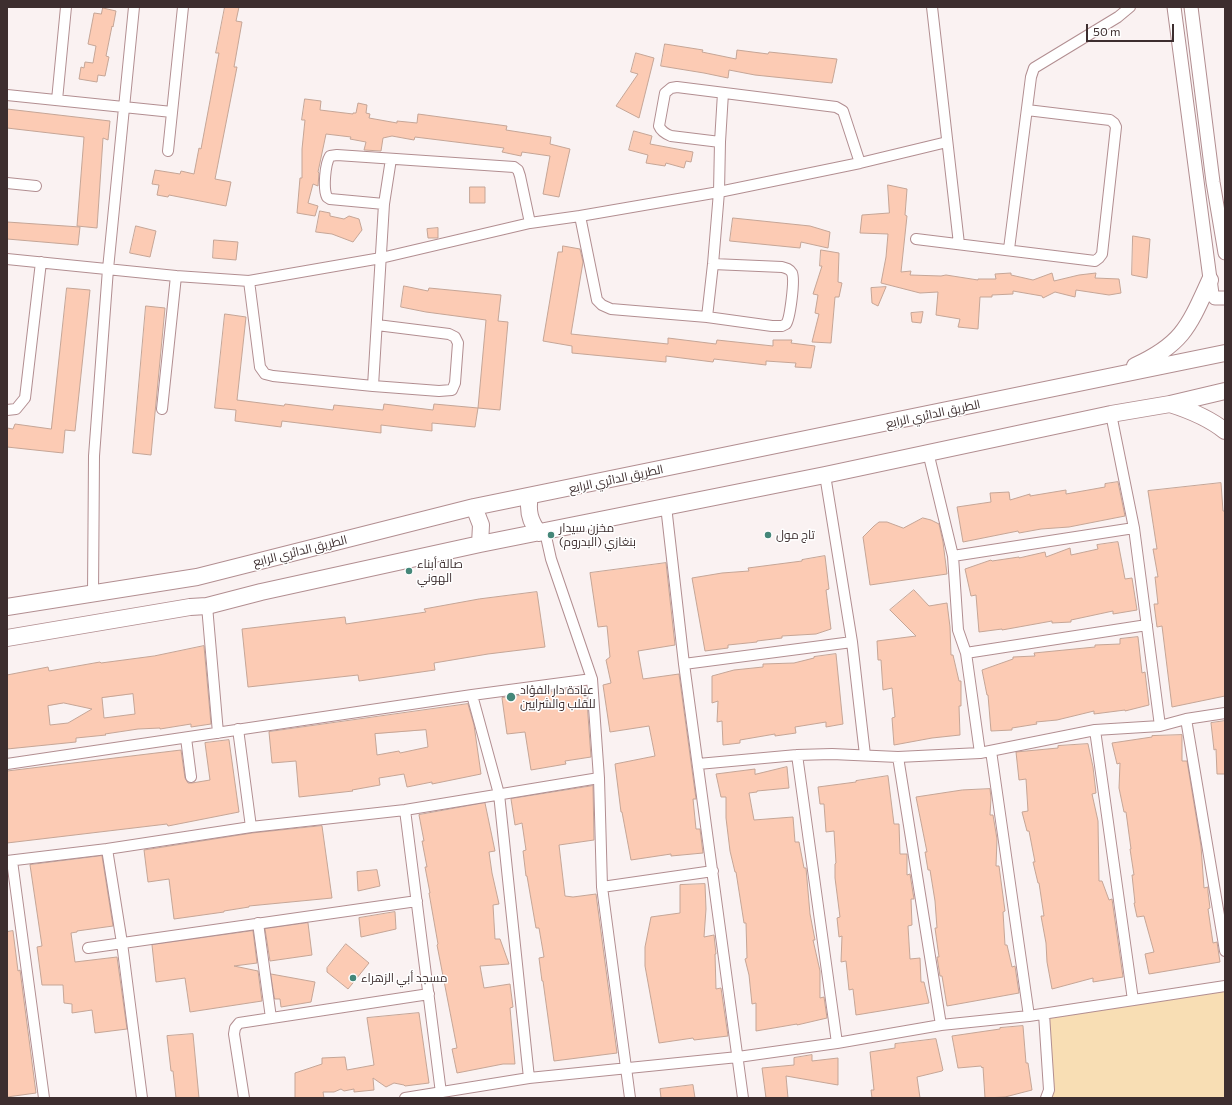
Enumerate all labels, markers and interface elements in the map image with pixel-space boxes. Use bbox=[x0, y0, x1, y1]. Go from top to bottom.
scale bar bbox=[1088, 16, 1176, 42]
text: 50 m bbox=[1093, 24, 1121, 38]
street label: الطريق الدائري الرابع bbox=[884, 397, 982, 431]
street label: الطريق الدائري الرابع bbox=[567, 462, 665, 496]
place label: مخزن سيدار بنغازي (البدروم) bbox=[559, 521, 636, 549]
place label: تاج مول bbox=[776, 528, 815, 542]
marker: مخزن سيدار بنغازي (البدروم) bbox=[546, 530, 556, 540]
marker: تاج مول bbox=[763, 530, 773, 540]
street label: الطريق الدائري الرابع bbox=[251, 532, 349, 570]
place label: صالة أبناء الهوني bbox=[417, 557, 463, 585]
marker: صالة أبناء الهوني bbox=[404, 566, 414, 576]
place label: عيادة دار الفؤاد للقلب والشرايين bbox=[520, 683, 596, 711]
marker: عيادة دار الفؤاد للقلب والشرايين bbox=[505, 691, 517, 703]
place label: مسجد أبي الزهراء bbox=[361, 971, 447, 985]
marker: مسجد أبي الزهراء bbox=[348, 973, 358, 983]

